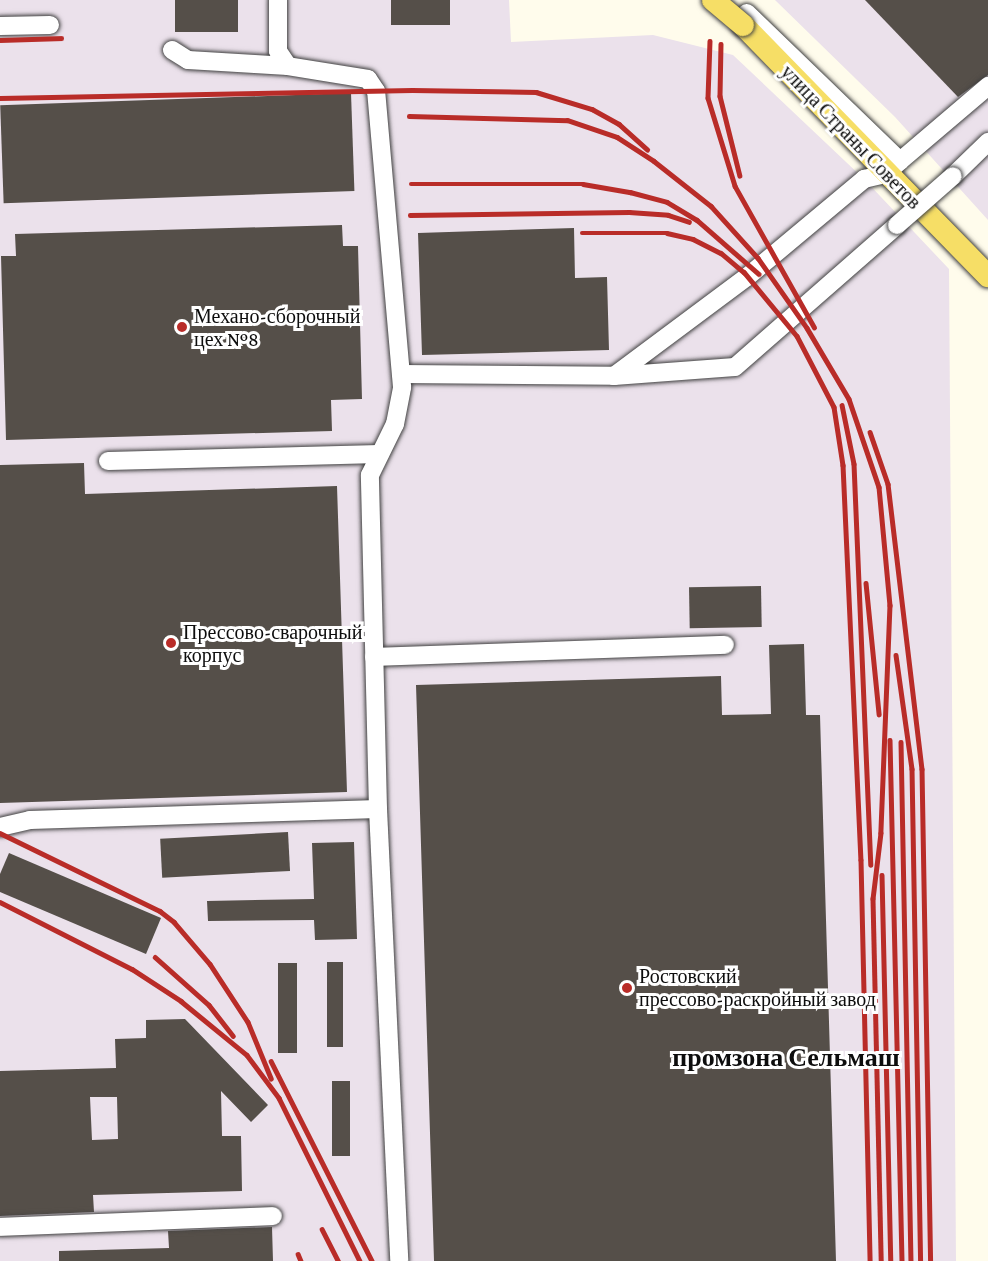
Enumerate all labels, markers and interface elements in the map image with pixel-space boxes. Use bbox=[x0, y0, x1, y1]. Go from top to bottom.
street label: улица Страны Советов bbox=[776, 60, 926, 214]
place label: Механо-сборочный цех №8 bbox=[194, 304, 360, 351]
marker: Механо-сборочный цех №8 bbox=[175, 320, 189, 334]
place label: Прессово-сварочный корпус bbox=[183, 620, 362, 667]
marker: Прессово-сварочный корпус bbox=[164, 636, 178, 650]
place label: Ростовский прессово-раскройный завод bbox=[639, 964, 876, 1011]
marker: Ростовский прессово-раскройный завод bbox=[620, 981, 634, 995]
district label: промзона Сельмаш bbox=[672, 1042, 900, 1074]

